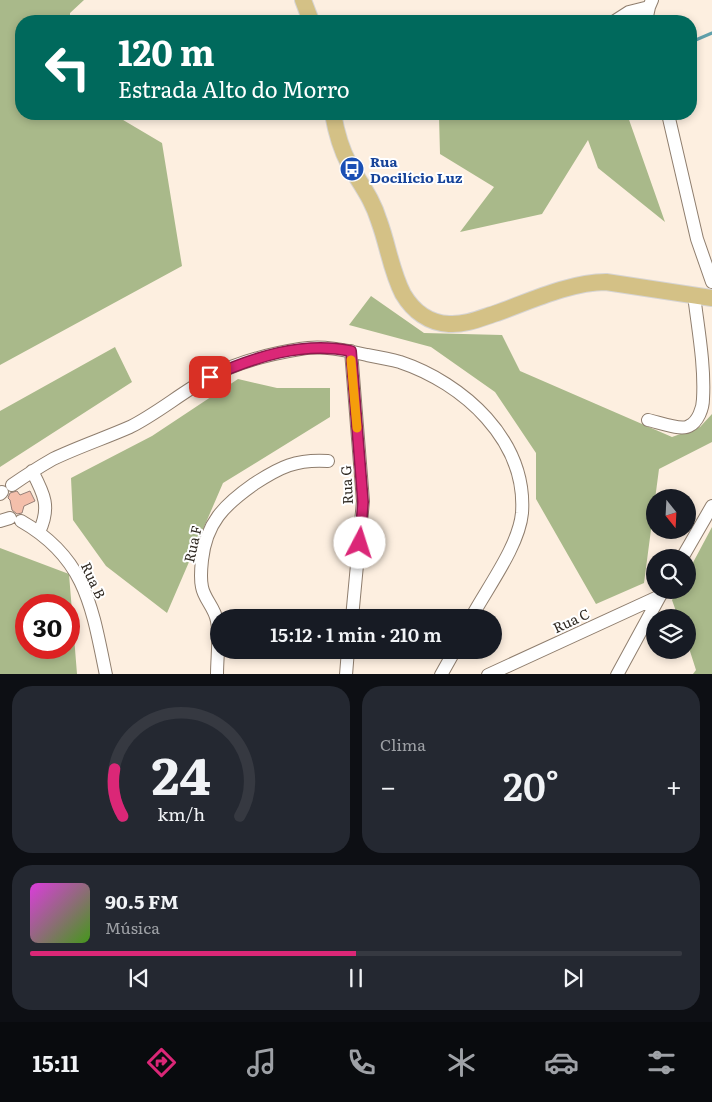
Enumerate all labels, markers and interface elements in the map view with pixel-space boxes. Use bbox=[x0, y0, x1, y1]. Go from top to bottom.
text: 120 m bbox=[118, 25, 215, 77]
icon: left bbox=[35, 35, 100, 100]
text: Estrada Alto do Morro bbox=[118, 72, 350, 105]
place label: Rua Docilício Luz bbox=[370, 151, 463, 187]
bus stop icon: Rua Docilício Luz bbox=[339, 156, 365, 182]
pin bbox=[189, 356, 231, 398]
icon: arrive bbox=[196, 363, 224, 391]
street label: Rua G bbox=[335, 464, 357, 505]
north arrow bbox=[646, 489, 696, 539]
map controls bbox=[646, 489, 696, 659]
position arrow bbox=[333, 516, 385, 568]
street label: Rua F bbox=[178, 523, 206, 564]
button: search bbox=[646, 549, 696, 599]
street label: Rua B bbox=[77, 559, 111, 601]
speed limit sign: 30 bbox=[15, 594, 80, 659]
street label: Rua C bbox=[549, 603, 593, 637]
button: layers bbox=[646, 609, 696, 659]
text: 15:12 · 1 min · 210 m bbox=[270, 620, 442, 648]
text: Clima bbox=[380, 732, 426, 756]
text: 24 bbox=[151, 734, 211, 811]
text: 20° bbox=[503, 756, 559, 813]
text: − bbox=[380, 764, 396, 806]
text: + bbox=[666, 764, 682, 806]
text: km/h bbox=[157, 800, 205, 827]
text: 90.5 FM bbox=[105, 887, 179, 915]
text: Música bbox=[105, 915, 160, 939]
icon: previous bbox=[125, 964, 153, 992]
icon: pause bbox=[342, 964, 370, 992]
icon: next bbox=[559, 964, 587, 992]
icon: directions bbox=[144, 1045, 179, 1080]
icon: music bbox=[244, 1045, 279, 1080]
icon: phone bbox=[344, 1045, 379, 1080]
icon: climate bbox=[444, 1045, 479, 1080]
icon: car bbox=[544, 1045, 579, 1080]
icon: filters bbox=[644, 1045, 679, 1080]
text: 15:11 bbox=[33, 1046, 79, 1079]

